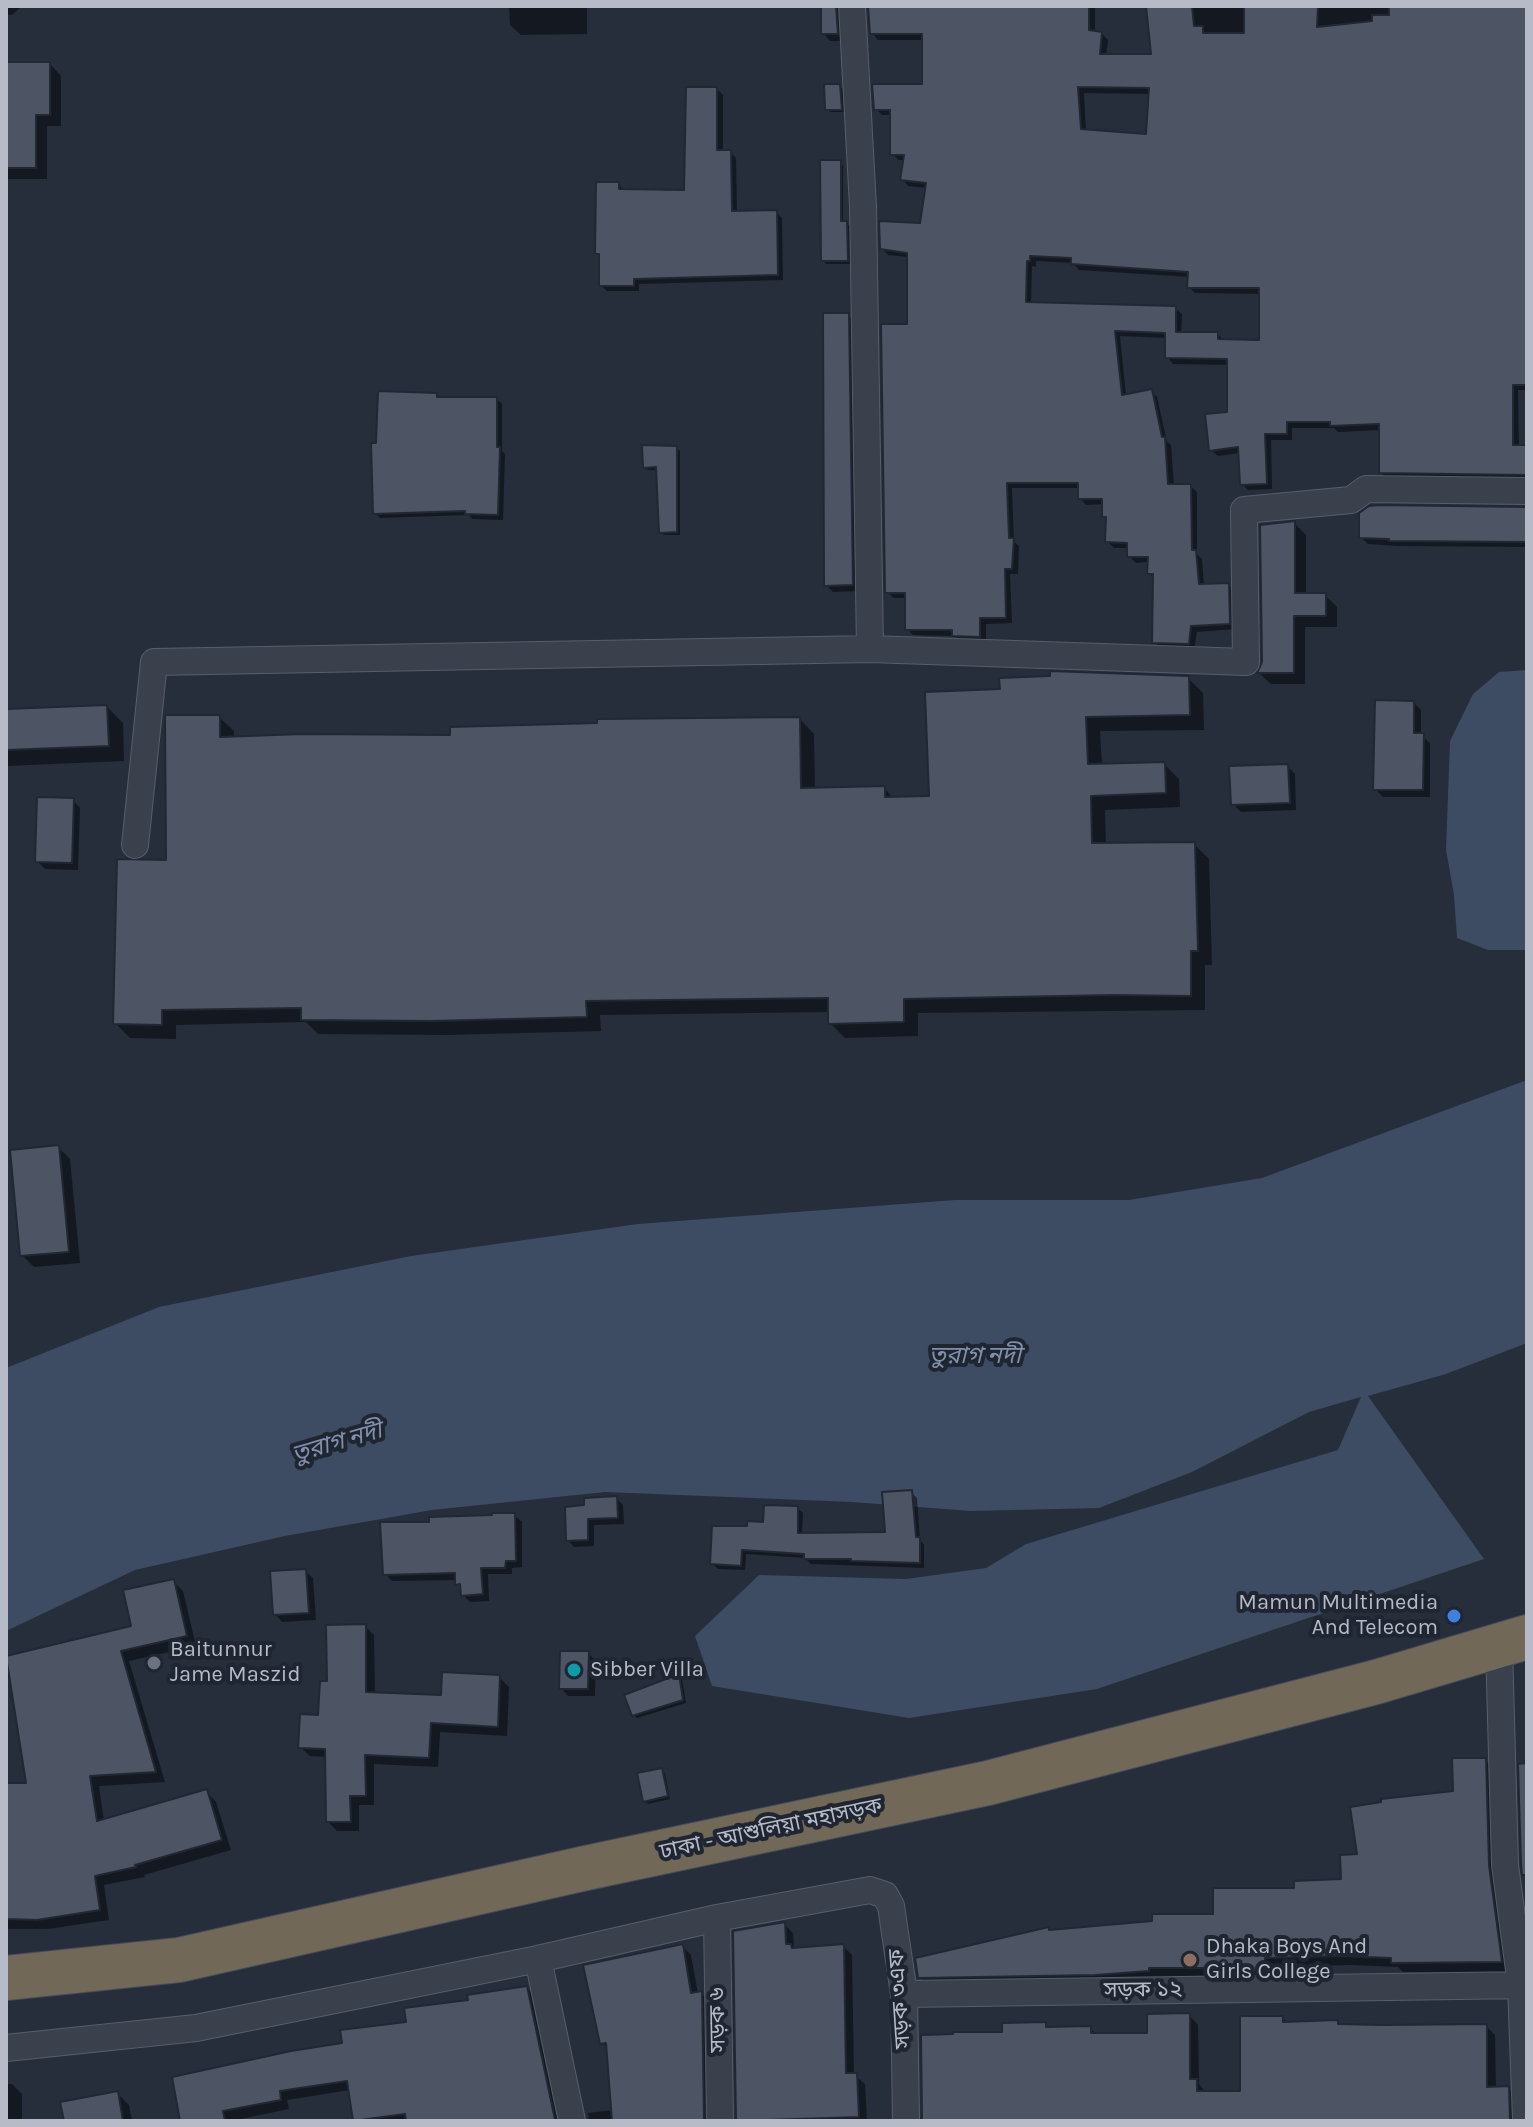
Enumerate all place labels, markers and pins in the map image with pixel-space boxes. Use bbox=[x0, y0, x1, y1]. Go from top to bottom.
place label: Mamun Multimedia And Telecom bbox=[1238, 1590, 1438, 1642]
marker: Mamun Multimedia And Telecom bbox=[1445, 1607, 1463, 1625]
place label: Baitunnur Jame Maszid bbox=[170, 1637, 300, 1688]
marker: Baitunnur Jame Maszid bbox=[145, 1654, 163, 1672]
place label: Sibber Villa bbox=[590, 1657, 704, 1683]
marker: Sibber Villa bbox=[565, 1661, 583, 1679]
place label: Dhaka Boys And Girls College bbox=[1206, 1934, 1367, 1986]
marker: Dhaka Boys And Girls College bbox=[1181, 1951, 1199, 1969]

